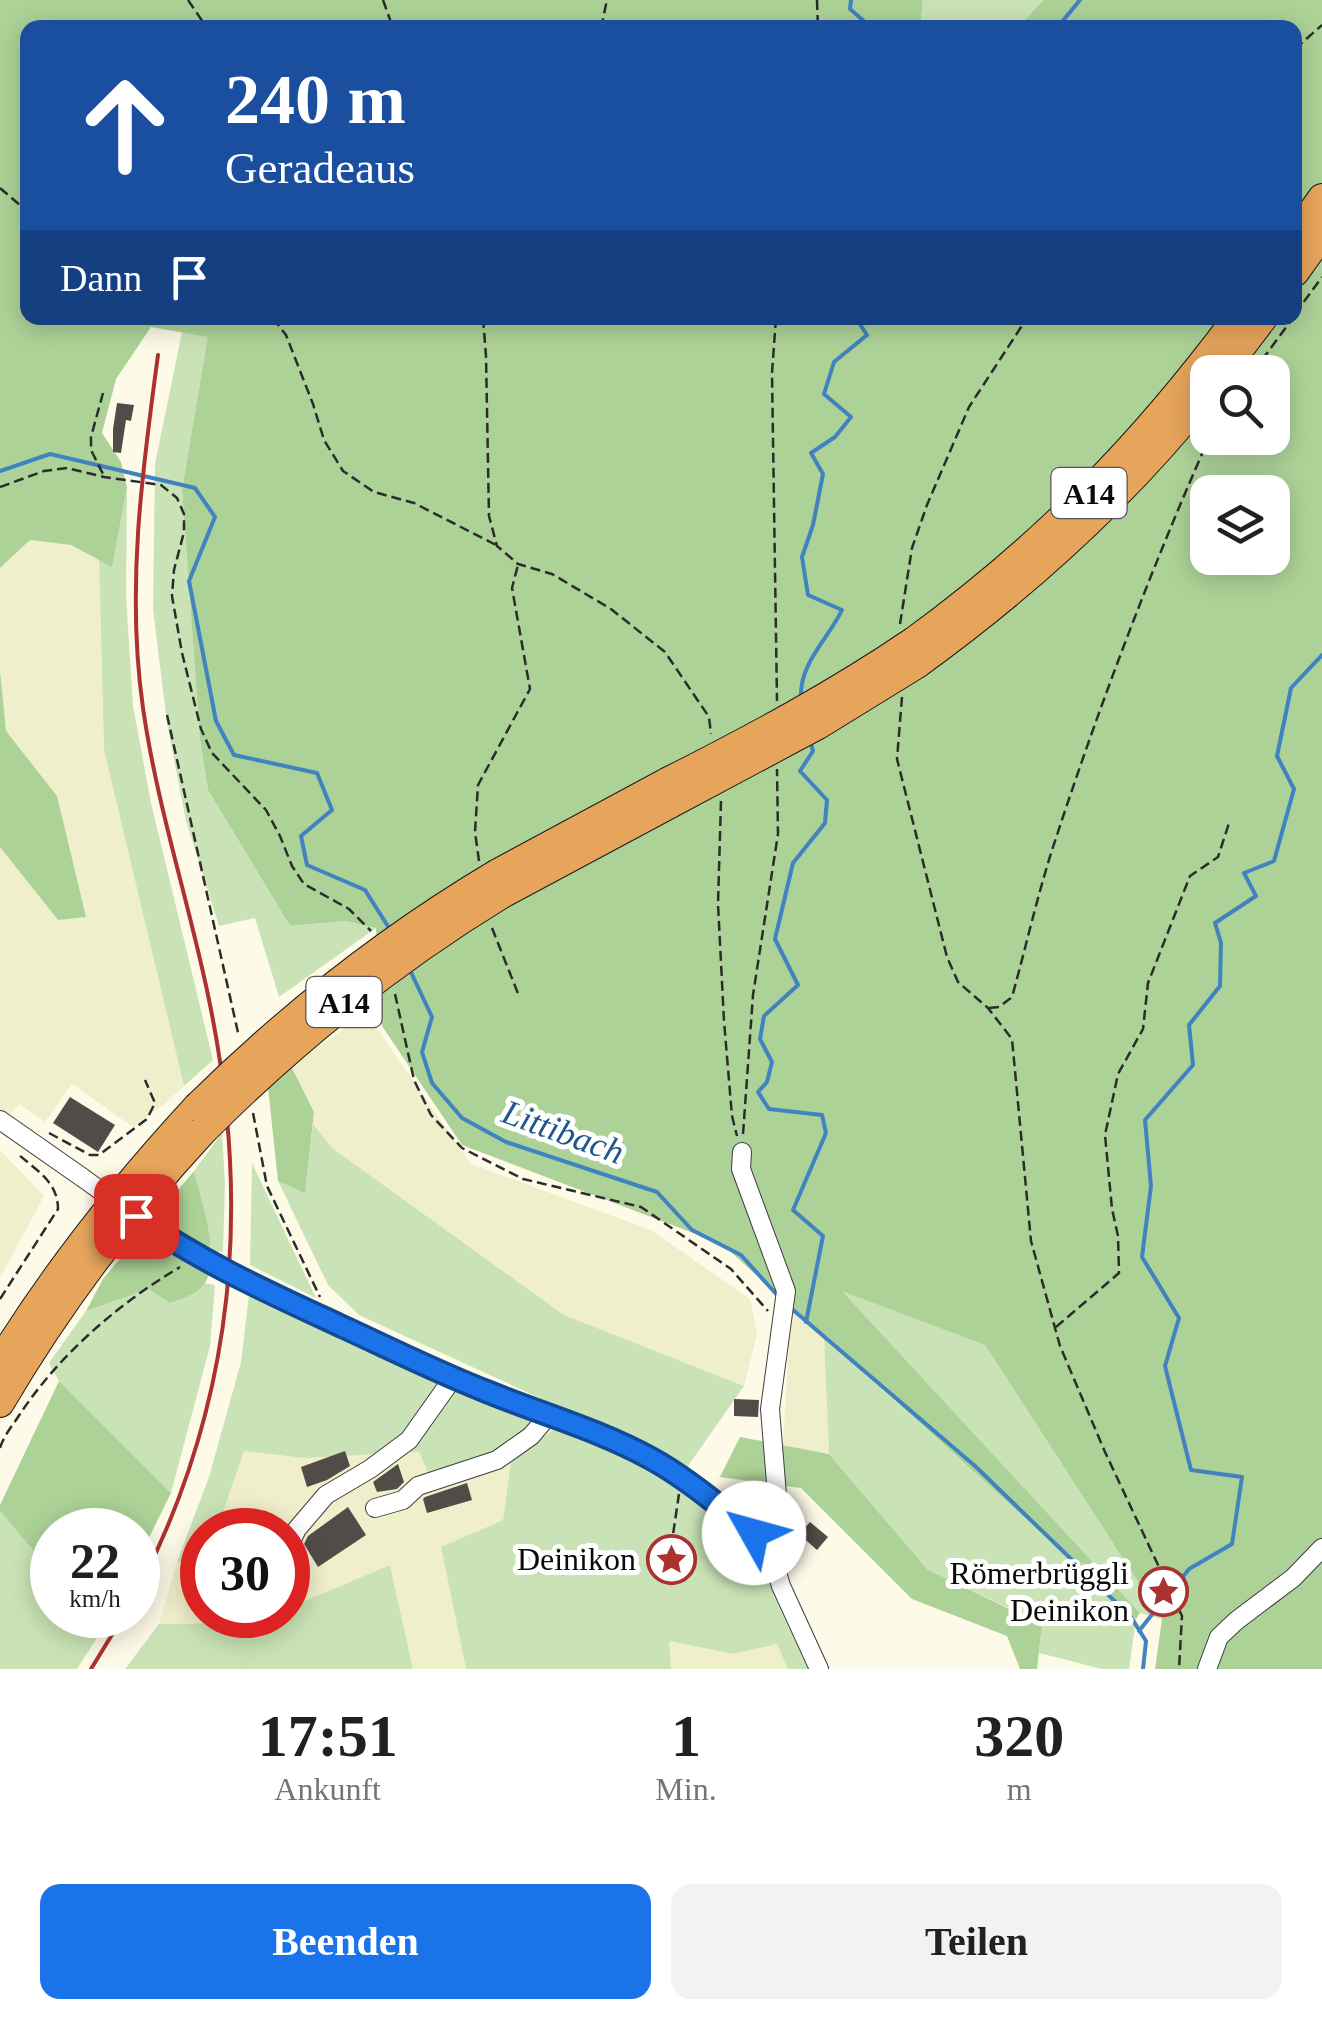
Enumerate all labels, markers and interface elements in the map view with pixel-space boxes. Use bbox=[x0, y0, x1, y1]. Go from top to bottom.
icon: ahead bbox=[60, 60, 190, 190]
text: 240 m bbox=[225, 61, 406, 138]
text: Geradeaus bbox=[225, 143, 415, 193]
icon: arrive bbox=[162, 250, 217, 305]
text: Dann bbox=[60, 257, 142, 299]
map controls bbox=[1190, 355, 1290, 575]
button: search bbox=[1190, 355, 1290, 455]
road number: A14 bbox=[1052, 468, 1126, 518]
button: layers bbox=[1190, 475, 1290, 575]
road number: A14 bbox=[306, 977, 382, 1027]
water label: Littibach bbox=[496, 1092, 629, 1172]
pin bbox=[94, 1174, 179, 1259]
icon: arrive bbox=[109, 1189, 164, 1244]
position arrow bbox=[702, 1481, 806, 1585]
speed limit sign: 30 bbox=[180, 1508, 310, 1638]
text: 22 bbox=[70, 1533, 120, 1589]
place icon: Deinikon bbox=[645, 1533, 697, 1585]
place label: Deinikon bbox=[517, 1541, 636, 1577]
place label: Römerbrüggli Deinikon bbox=[949, 1555, 1129, 1628]
place icon: Römerbrüggli Deinikon bbox=[1138, 1565, 1190, 1617]
text: km/h bbox=[69, 1585, 121, 1612]
text: 17:51 bbox=[258, 1703, 398, 1769]
text: 1 bbox=[671, 1703, 701, 1769]
text: 320 bbox=[974, 1703, 1064, 1769]
text: Ankunft bbox=[274, 1771, 381, 1807]
text: Min. bbox=[655, 1771, 717, 1807]
text: m bbox=[1007, 1771, 1032, 1807]
button: Beenden bbox=[40, 1884, 651, 1999]
button: Teilen bbox=[671, 1884, 1282, 1999]

